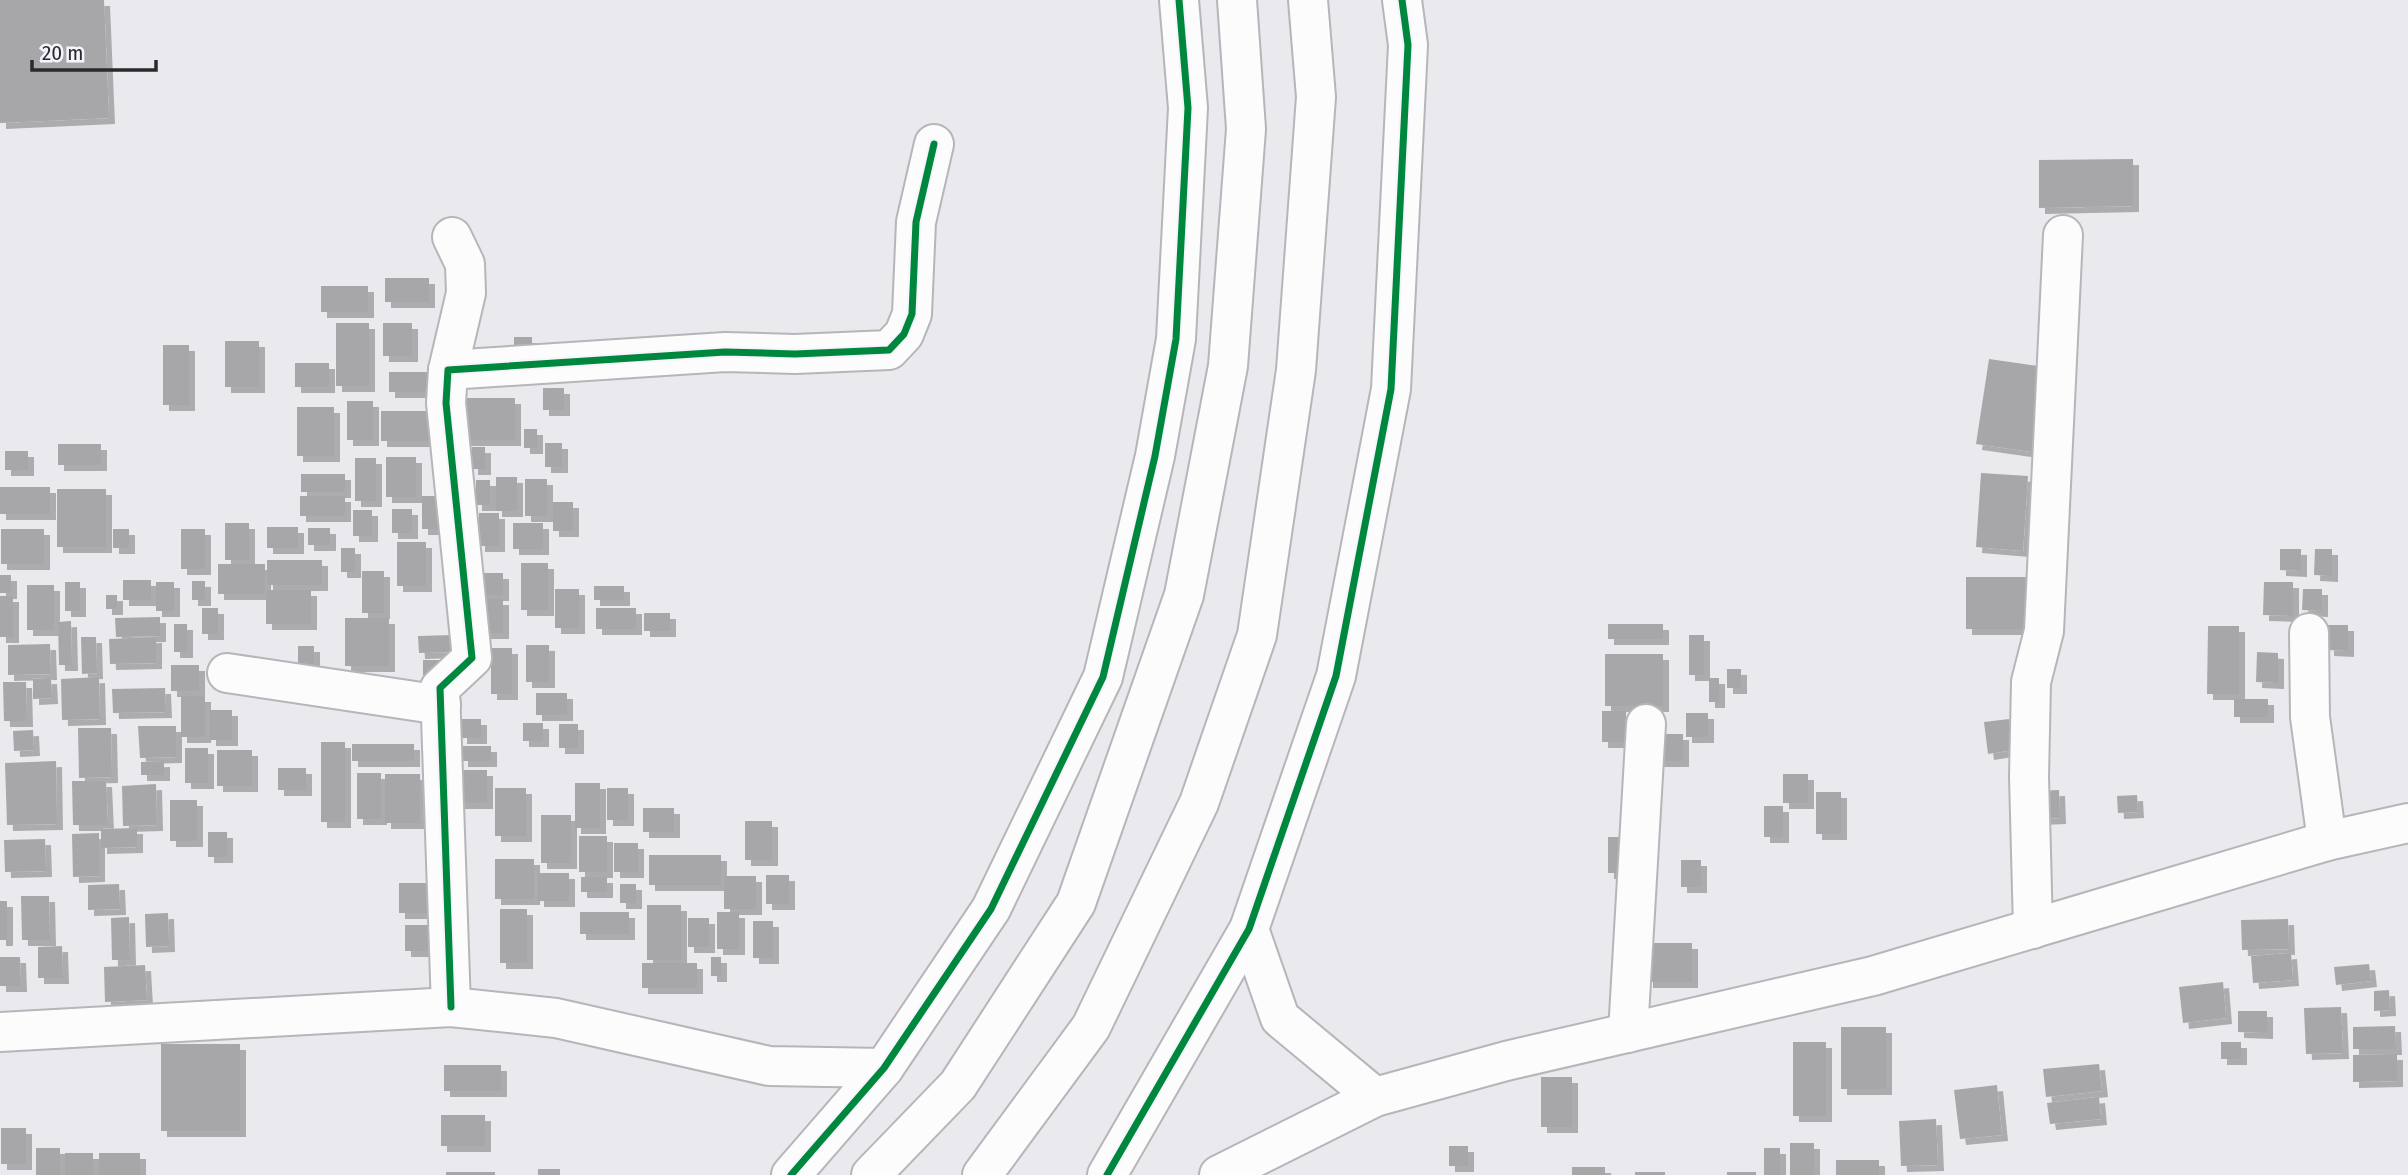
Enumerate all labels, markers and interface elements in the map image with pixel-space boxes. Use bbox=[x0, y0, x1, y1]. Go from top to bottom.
scale bar bbox=[32, 28, 156, 72]
text: 20 m bbox=[42, 40, 83, 66]

